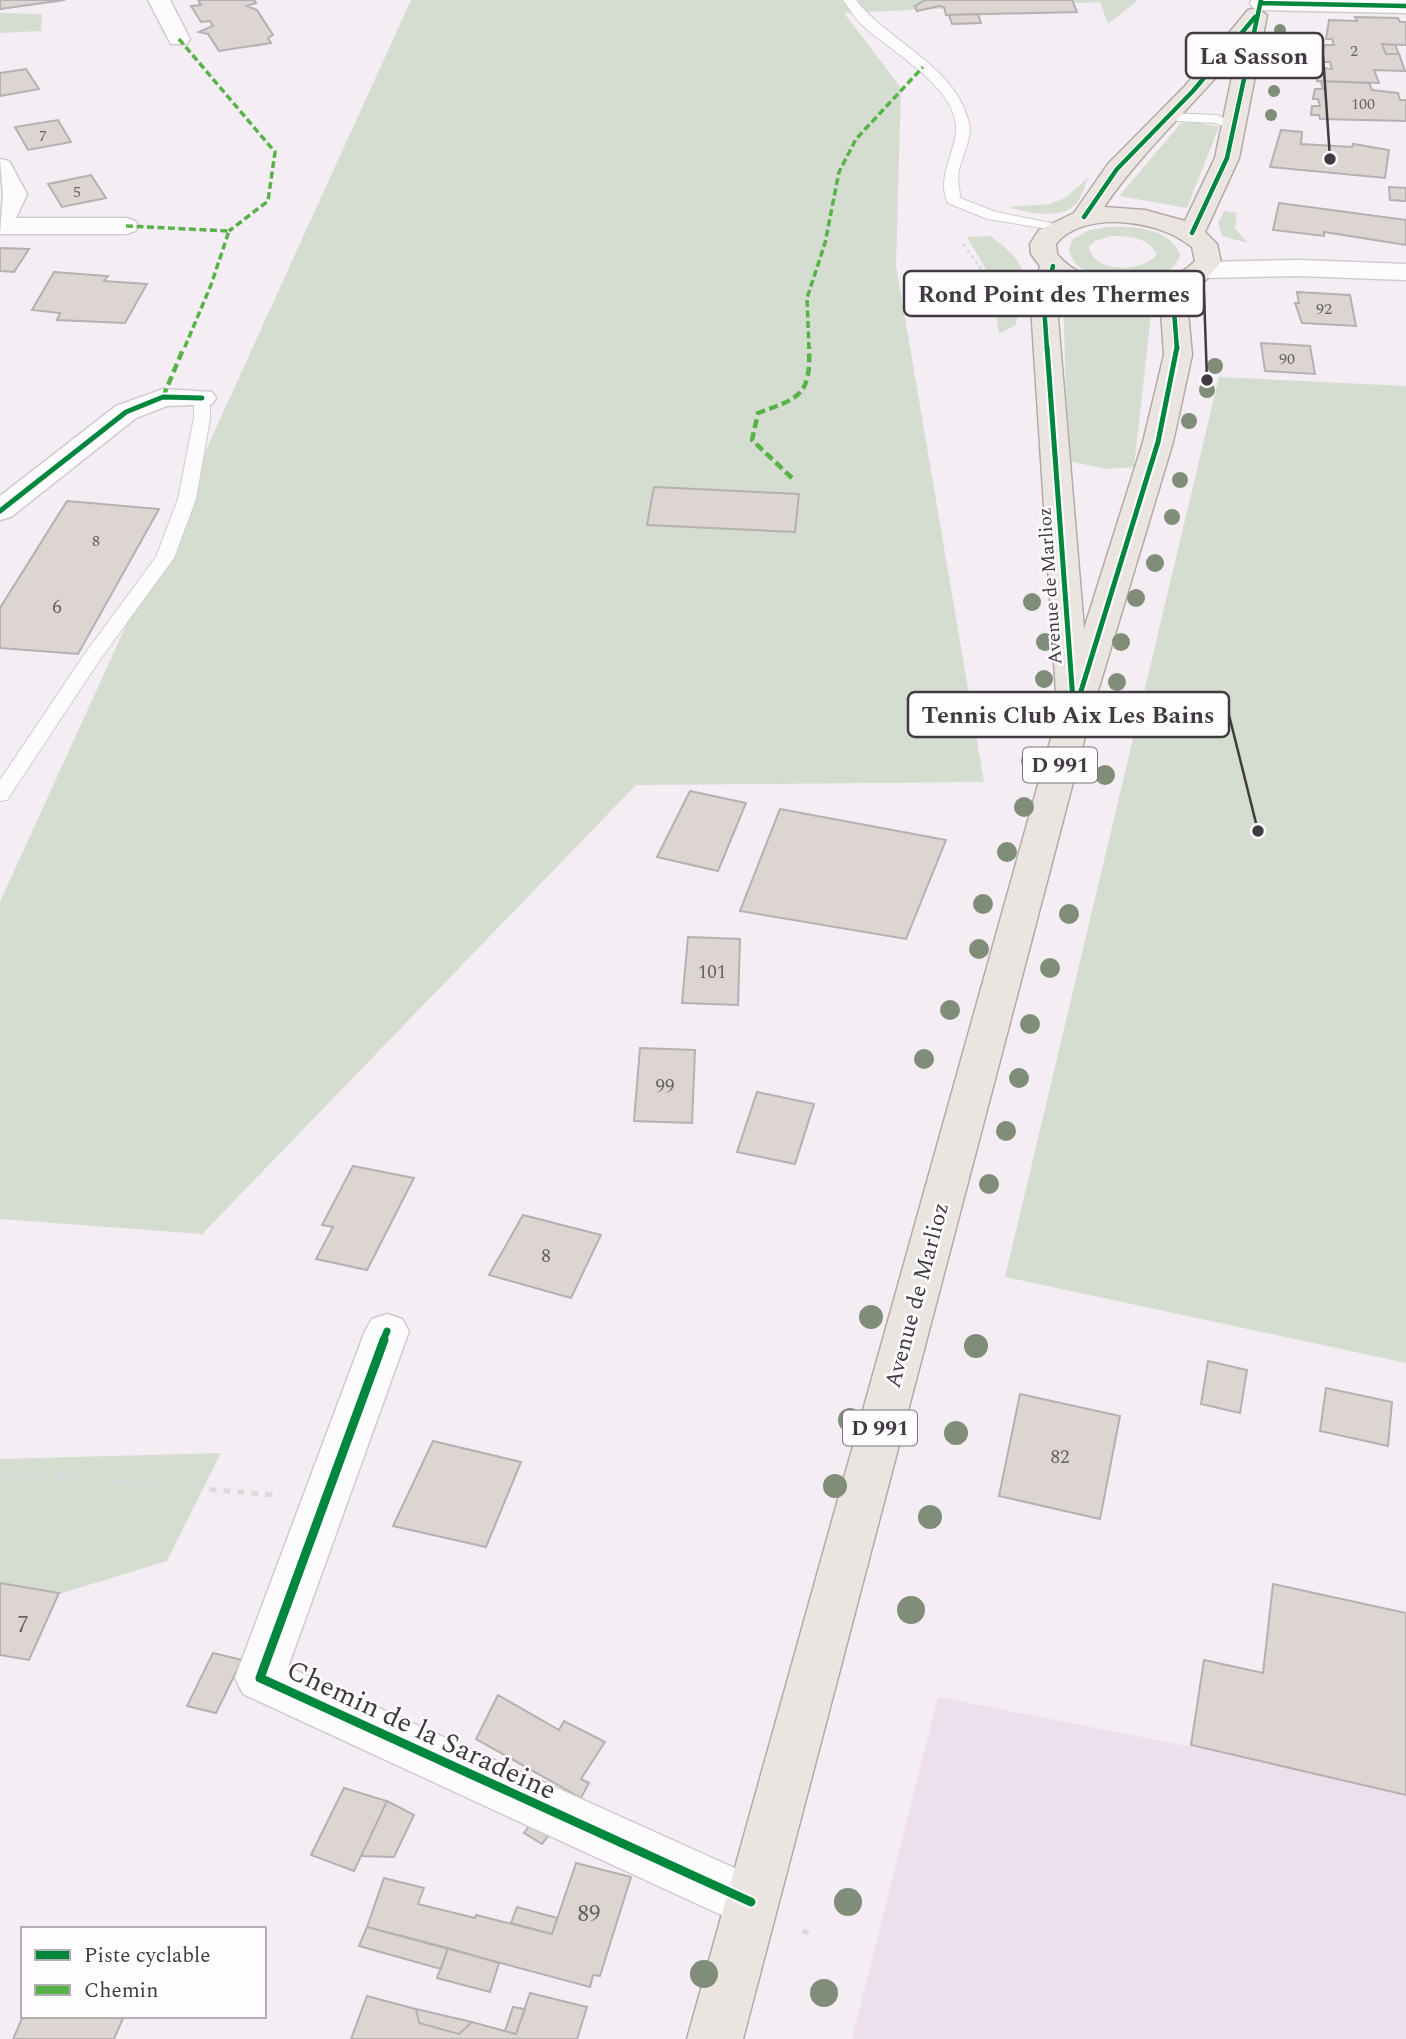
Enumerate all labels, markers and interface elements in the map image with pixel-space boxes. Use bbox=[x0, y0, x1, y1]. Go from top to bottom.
callout: La Sasson bbox=[1186, 33, 1323, 78]
text: La Sasson bbox=[1200, 39, 1309, 75]
house number: 2 bbox=[1350, 39, 1358, 63]
house number: 100 bbox=[1351, 92, 1375, 116]
house number: 7 bbox=[39, 124, 47, 148]
house number: 5 bbox=[73, 180, 81, 204]
callout: Rond Point des Thermes bbox=[904, 271, 1204, 316]
text: Rond Point des Thermes bbox=[918, 277, 1190, 313]
house number: 92 bbox=[1316, 297, 1332, 321]
house number: 90 bbox=[1279, 347, 1295, 371]
street label: Avenue de Marlioz bbox=[1031, 506, 1070, 666]
house number: 8 bbox=[92, 529, 100, 553]
house number: 6 bbox=[52, 593, 62, 622]
callout: Tennis Club Aix Les Bains bbox=[908, 692, 1229, 737]
text: Tennis Club Aix Les Bains bbox=[922, 698, 1214, 734]
road number: D 991 bbox=[1023, 748, 1097, 782]
house number: 101 bbox=[698, 958, 726, 987]
house number: 99 bbox=[655, 1072, 675, 1101]
street label: Avenue de Marlioz bbox=[876, 1199, 959, 1392]
house number: 8 bbox=[541, 1242, 551, 1271]
road number: D 991 bbox=[843, 1410, 917, 1446]
house number: 82 bbox=[1050, 1443, 1070, 1472]
house number: 7 bbox=[17, 1608, 29, 1643]
street label: Chemin de la Saradeine bbox=[279, 1649, 563, 1812]
house number: 89 bbox=[578, 1897, 601, 1932]
legend bbox=[21, 1927, 266, 2018]
text: Piste cyclable bbox=[84, 1940, 210, 1972]
text: Chemin bbox=[84, 1975, 158, 2007]

